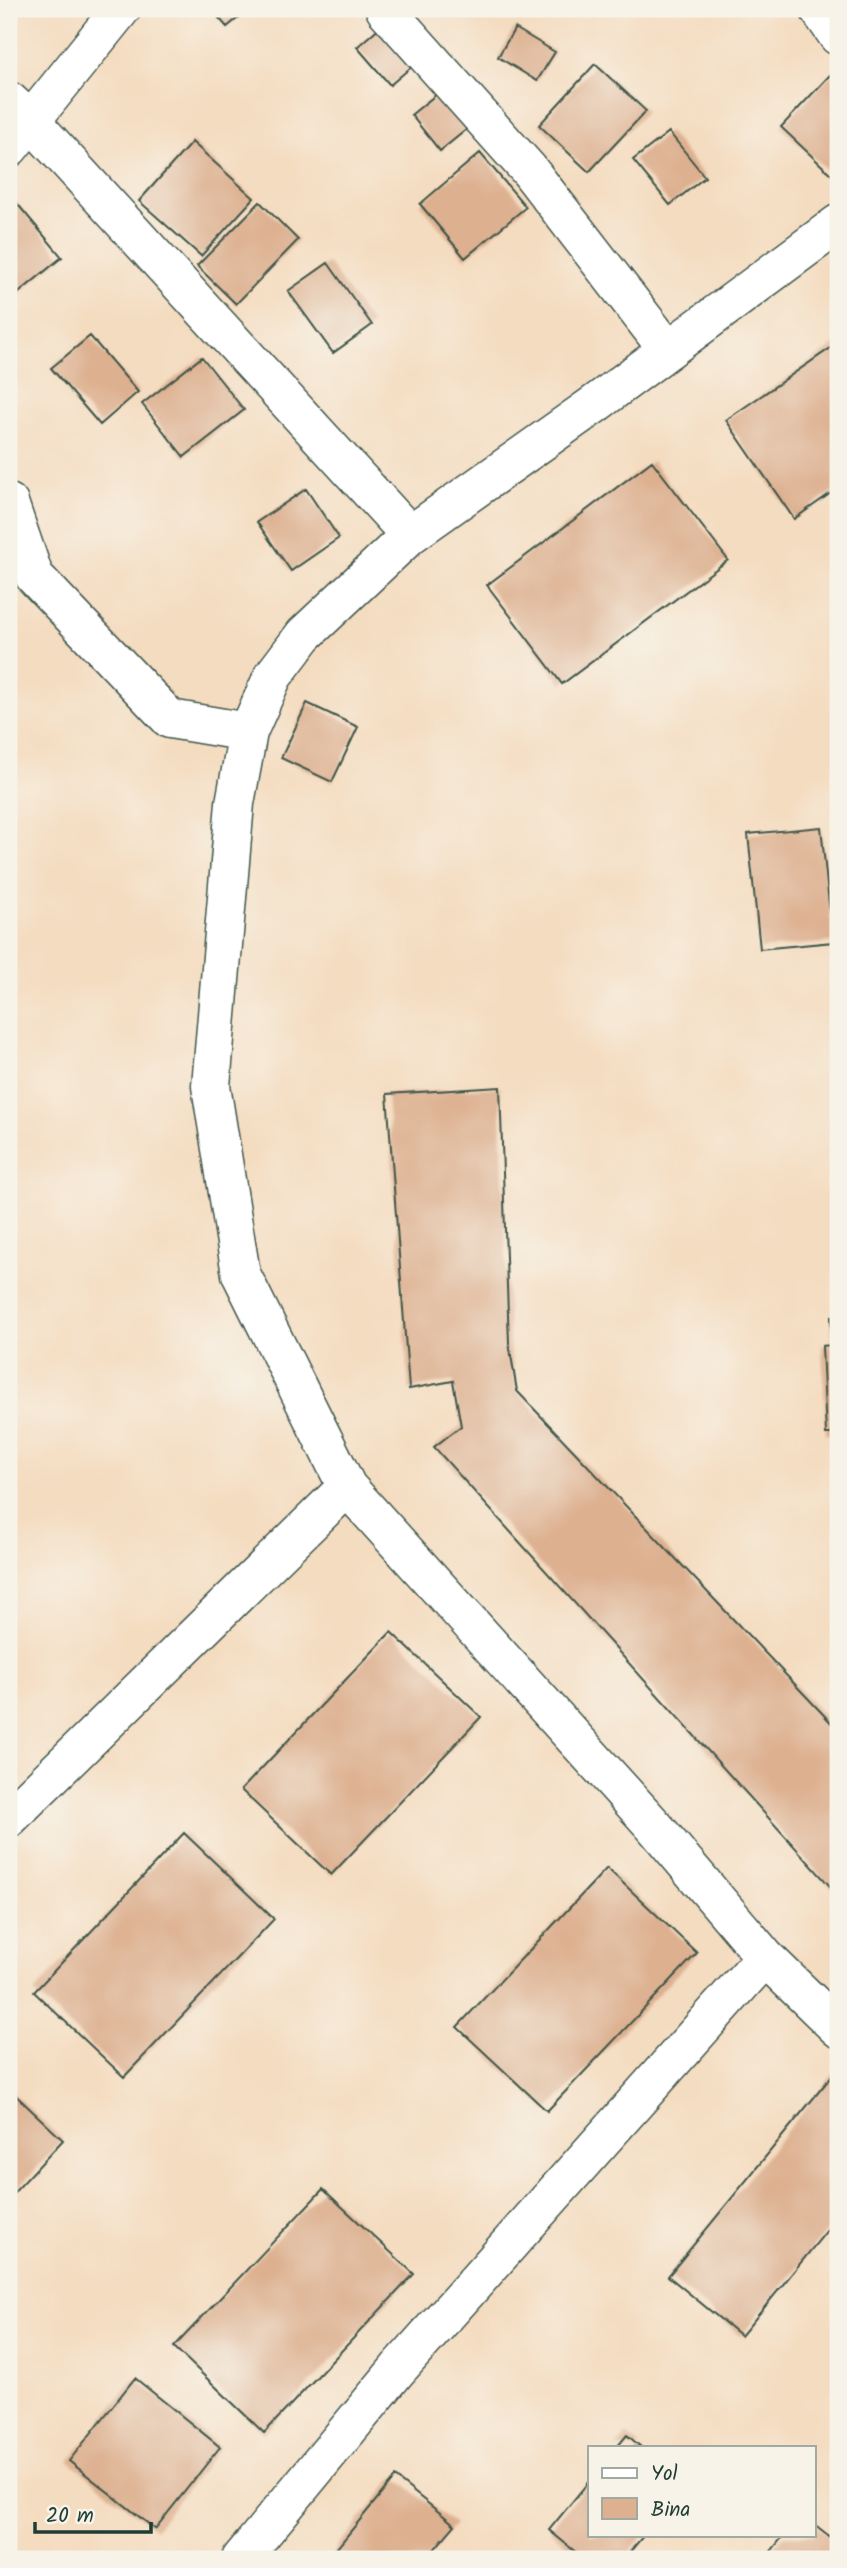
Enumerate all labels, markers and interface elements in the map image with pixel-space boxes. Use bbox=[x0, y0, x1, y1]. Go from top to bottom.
legend bbox=[588, 2446, 816, 2536]
text: Yol bbox=[651, 2458, 678, 2491]
scale bar bbox=[35, 2491, 150, 2535]
text: Bina bbox=[651, 2494, 690, 2527]
text: 20 m bbox=[46, 2500, 94, 2533]

